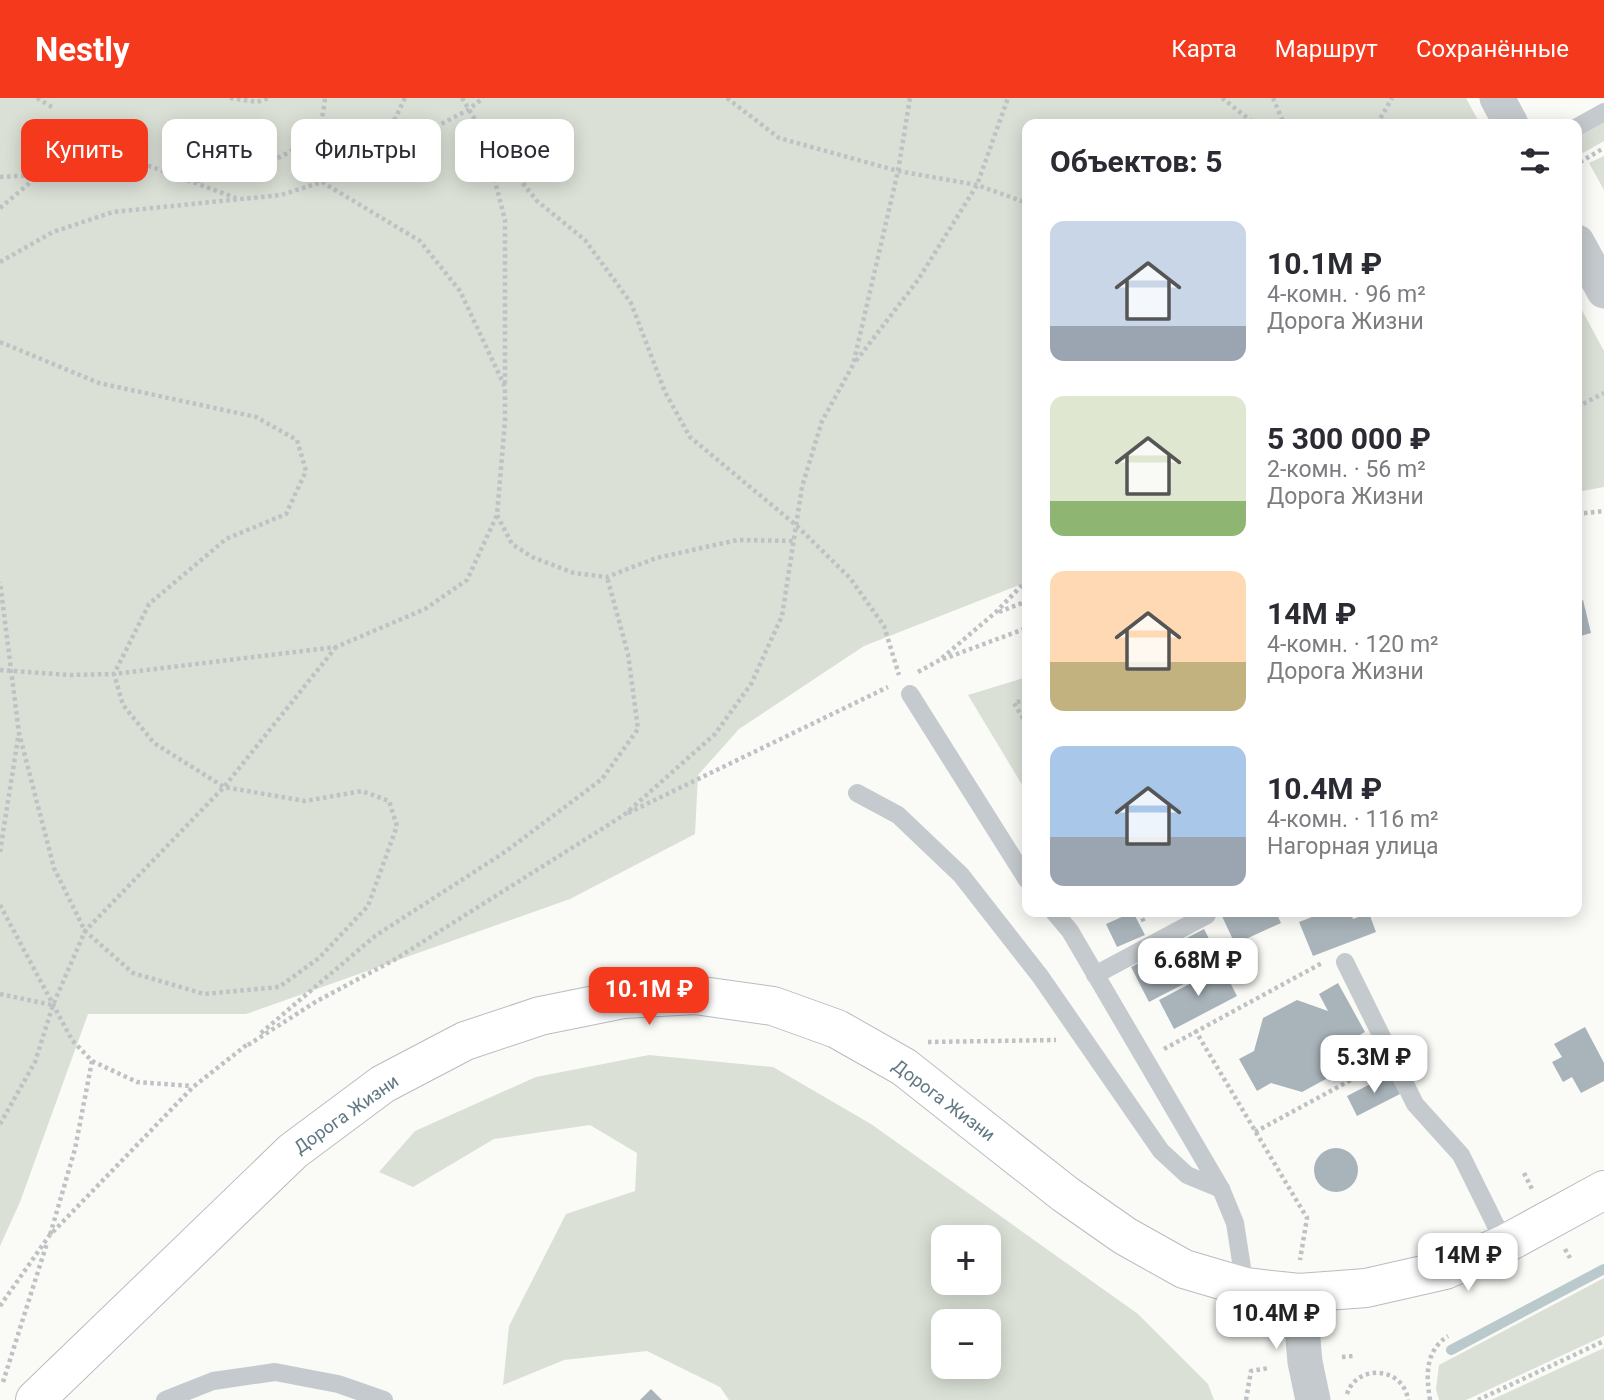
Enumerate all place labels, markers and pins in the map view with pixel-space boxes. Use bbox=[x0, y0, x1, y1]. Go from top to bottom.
pin: 6.68M ₽ bbox=[1133, 939, 1263, 998]
pin: 10.1M ₽ bbox=[584, 968, 714, 1027]
pin: 5.3M ₽ bbox=[1317, 1035, 1431, 1095]
pin: 14M ₽ bbox=[1419, 1234, 1517, 1293]
pin: 10.4M ₽ bbox=[1211, 1292, 1341, 1351]

